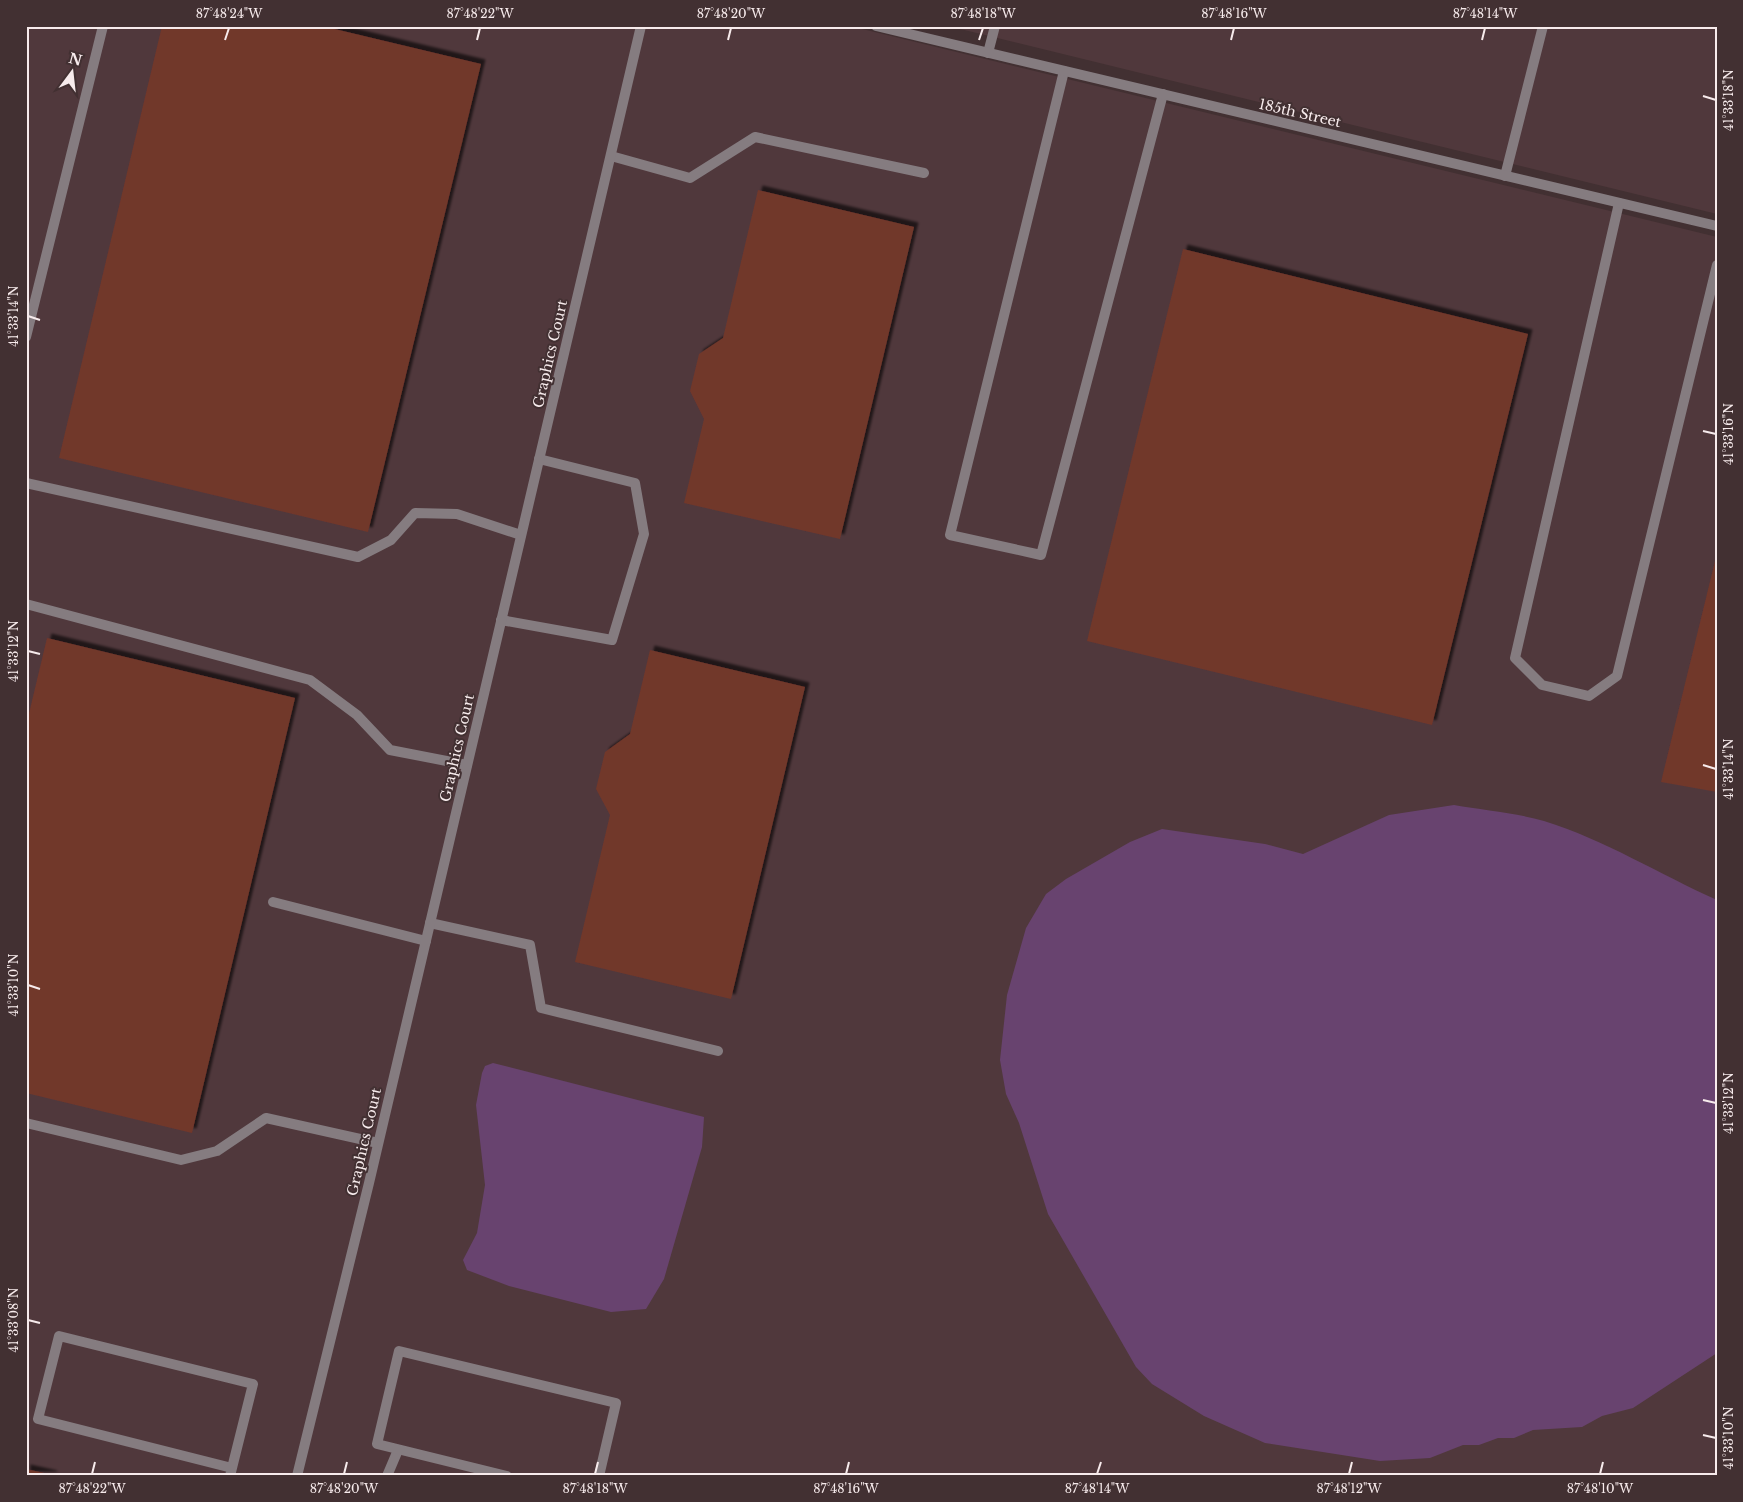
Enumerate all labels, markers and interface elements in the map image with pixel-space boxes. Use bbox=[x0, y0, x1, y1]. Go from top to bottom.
text: 87°48'24"W bbox=[196, 6, 263, 21]
text: 87°48'22"W bbox=[446, 6, 514, 21]
text: 87°48'20"W bbox=[697, 6, 766, 21]
text: 87°48'18"W bbox=[950, 6, 1016, 21]
text: 87°48'16"W bbox=[1201, 6, 1268, 21]
text: 87°48'14"W bbox=[1453, 6, 1518, 21]
north arrow bbox=[48, 48, 98, 98]
text: N bbox=[67, 49, 84, 70]
text: 41°33'18"N bbox=[1721, 69, 1736, 131]
street label: 185th Street bbox=[1257, 95, 1344, 131]
text: 41°33'14"N bbox=[6, 285, 21, 347]
street label: Graphics Court bbox=[529, 298, 571, 410]
text: 41°33'16"N bbox=[1721, 403, 1736, 465]
text: 41°33'12"N bbox=[6, 620, 21, 682]
street label: Graphics Court bbox=[436, 692, 478, 804]
text: 41°33'14"N bbox=[1721, 738, 1736, 800]
text: 41°33'10"N bbox=[6, 953, 21, 1017]
text: 41°33'12"N bbox=[1721, 1072, 1736, 1134]
street label: Graphics Court bbox=[343, 1086, 385, 1198]
text: 41°33'08"N bbox=[6, 1287, 21, 1352]
text: 41°33'10"N bbox=[1721, 1406, 1736, 1470]
text: 87°48'22"W bbox=[58, 1481, 126, 1496]
text: 87°48'20"W bbox=[310, 1481, 379, 1496]
text: 87°48'18"W bbox=[562, 1481, 628, 1496]
text: 87°48'16"W bbox=[813, 1481, 880, 1496]
text: 87°48'14"W bbox=[1065, 1481, 1130, 1496]
text: 87°48'12"W bbox=[1316, 1481, 1382, 1496]
text: 87°48'10"W bbox=[1567, 1481, 1634, 1496]

